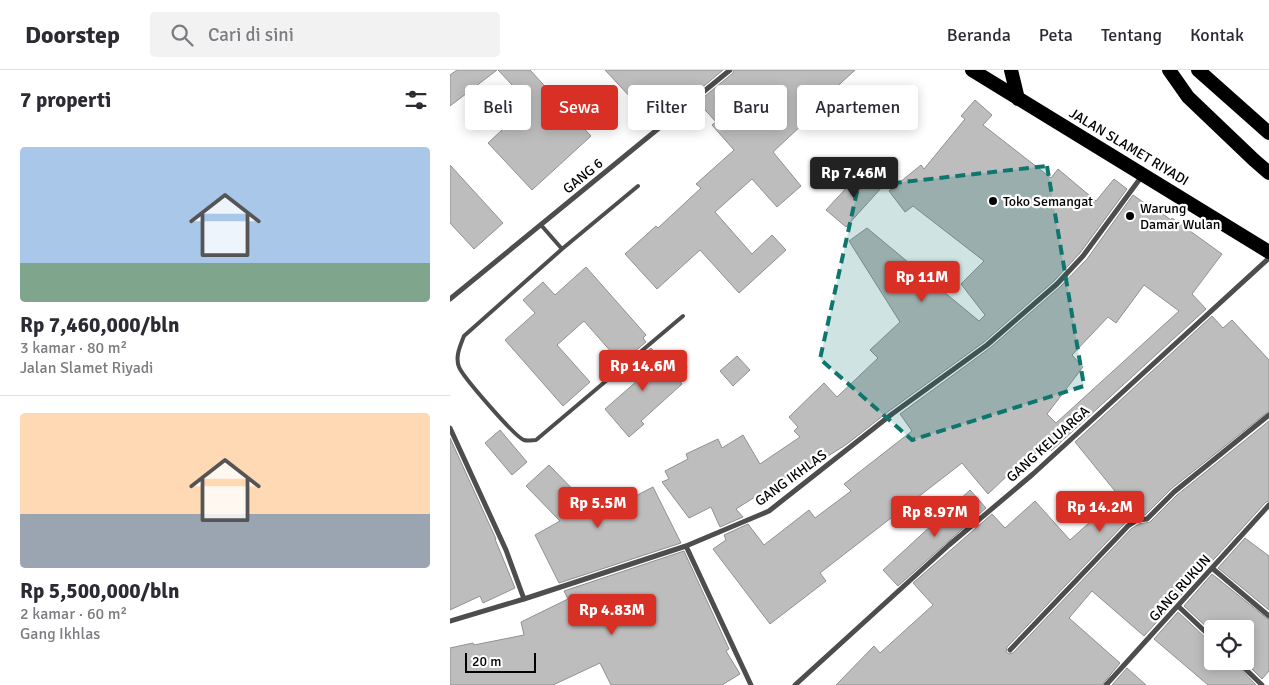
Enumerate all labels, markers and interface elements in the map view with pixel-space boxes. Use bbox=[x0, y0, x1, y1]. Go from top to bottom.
search box bbox=[150, 12, 500, 57]
text: Doorstep bbox=[25, 20, 120, 50]
icon: search bbox=[168, 21, 196, 49]
text: Cari di sini bbox=[208, 23, 294, 47]
text: Beranda bbox=[947, 24, 1011, 46]
text: Peta bbox=[1039, 24, 1073, 46]
text: Tentang bbox=[1101, 24, 1162, 46]
text: Kontak bbox=[1190, 24, 1244, 46]
chip: Beli bbox=[465, 85, 531, 130]
chip: Sewa bbox=[541, 85, 618, 130]
chip: Filter bbox=[628, 85, 705, 130]
chip: Baru bbox=[715, 85, 787, 130]
chip: Apartemen bbox=[797, 85, 918, 130]
icon: filters bbox=[402, 86, 430, 114]
text: 7 properti bbox=[20, 87, 111, 113]
street label: JALAN SLAMET RIYADI bbox=[1066, 105, 1192, 189]
street label: GANG 6 bbox=[559, 155, 607, 197]
pin: Rp 7.46M bbox=[802, 156, 906, 199]
text: Rp 7.46M bbox=[821, 163, 887, 183]
icon: home bbox=[180, 180, 270, 270]
place label: Toko Semangat bbox=[1003, 193, 1093, 210]
marker: Toko Semangat bbox=[987, 195, 999, 207]
place label: Warung Damar Wulan bbox=[1140, 200, 1220, 233]
marker: Warung Damar Wulan bbox=[1124, 210, 1136, 222]
pin: Rp 11M bbox=[881, 260, 963, 303]
text: Rp 11M bbox=[896, 267, 948, 287]
text: Rp 7,460,000/bln bbox=[20, 312, 179, 338]
text: 3 kamar · 80 m² bbox=[20, 338, 127, 358]
pin: Rp 14.6M bbox=[591, 350, 695, 392]
text: Rp 14.6M bbox=[610, 356, 676, 376]
text: Jalan Slamet Riyadi bbox=[20, 358, 153, 378]
street label: GANG KELUARGA bbox=[1003, 402, 1093, 486]
icon: home bbox=[180, 445, 270, 535]
street label: GANG IKHLAS bbox=[752, 446, 830, 510]
pin: Rp 5.5M bbox=[552, 486, 644, 529]
pin: Rp 14.2M bbox=[1048, 490, 1152, 533]
text: Rp 5.5M bbox=[569, 493, 627, 513]
pin: Rp 8.97M bbox=[883, 496, 987, 538]
text: Rp 14.2M bbox=[1067, 497, 1133, 517]
text: Rp 8.97M bbox=[902, 502, 968, 522]
street label: GANG RUKUN bbox=[1146, 551, 1214, 625]
text: Rp 5,500,000/bln bbox=[20, 578, 179, 604]
pin: Rp 4.83M bbox=[560, 594, 664, 636]
text: Rp 4.83M bbox=[579, 600, 645, 620]
text: 2 kamar · 60 m² bbox=[20, 604, 127, 624]
map controls bbox=[1204, 620, 1254, 670]
button: locate bbox=[1204, 620, 1254, 670]
text: Gang Ikhlas bbox=[20, 624, 100, 644]
scale bar bbox=[465, 650, 536, 673]
text: 20 m bbox=[472, 653, 501, 670]

